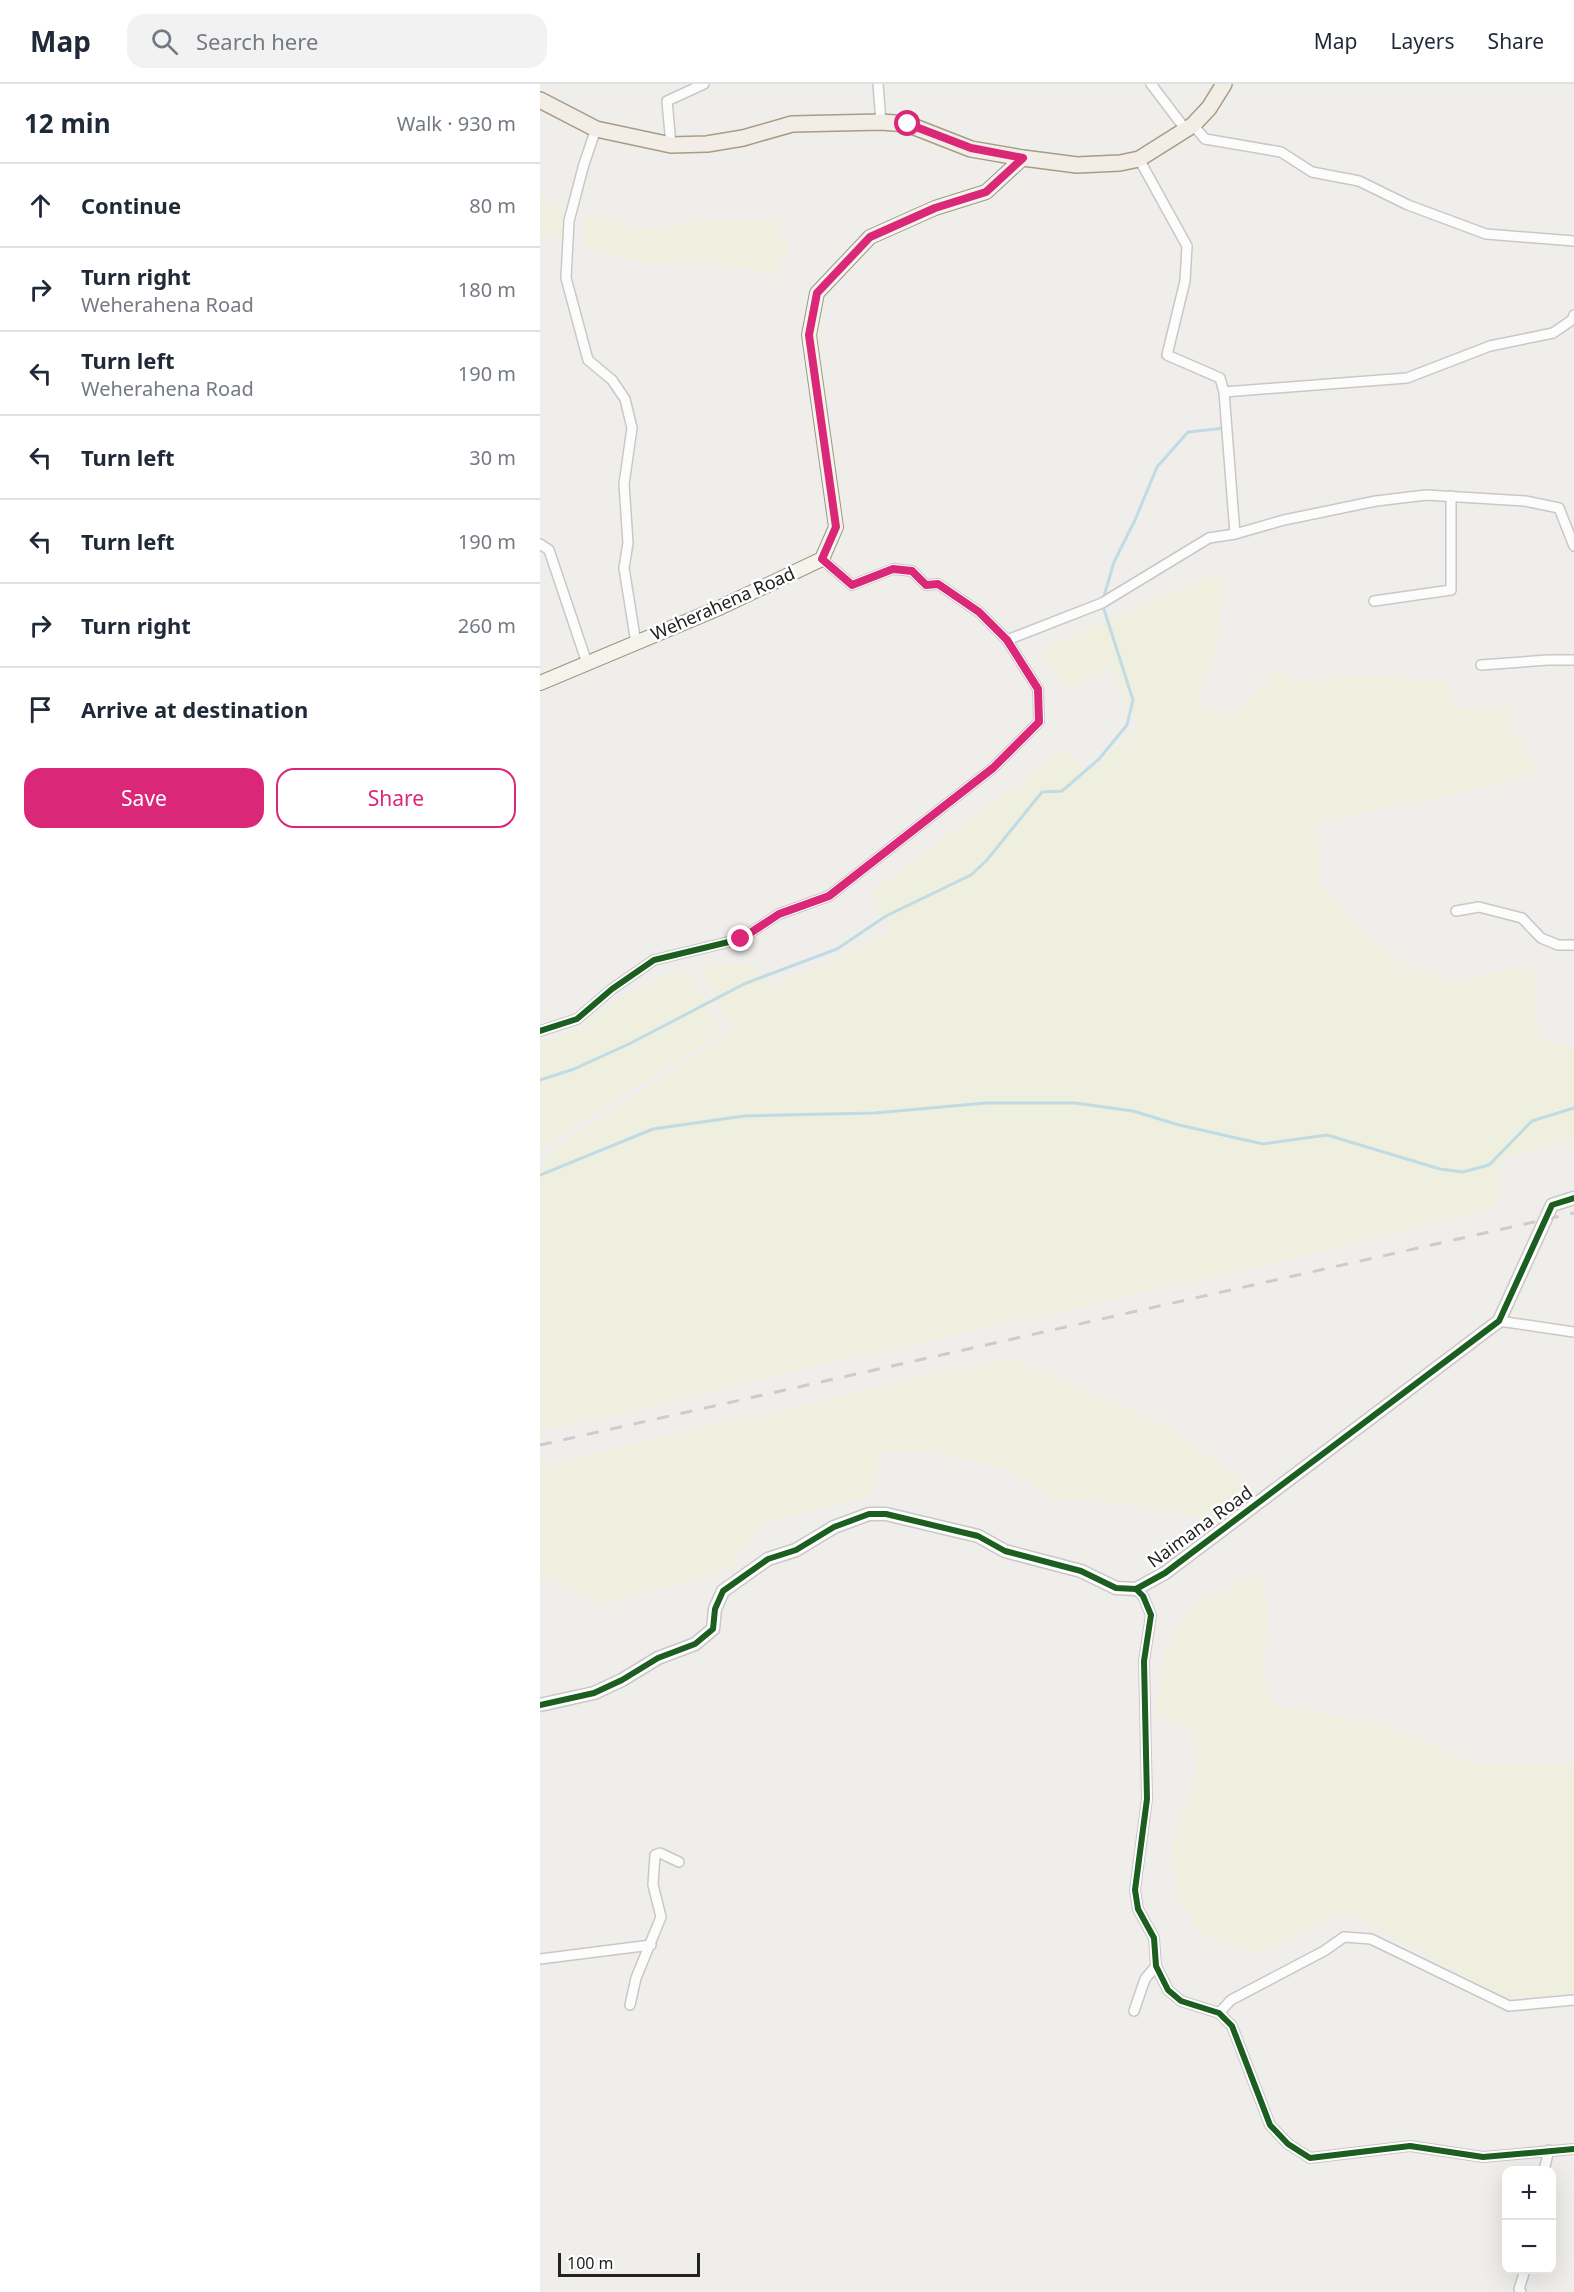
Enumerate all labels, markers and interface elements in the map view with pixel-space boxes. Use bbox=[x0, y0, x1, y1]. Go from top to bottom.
search box bbox=[127, 14, 547, 68]
text: Map bbox=[30, 22, 91, 60]
icon: search bbox=[148, 25, 181, 58]
text: Search here bbox=[196, 26, 318, 56]
text: Map bbox=[1314, 27, 1358, 55]
text: Layers bbox=[1391, 27, 1455, 55]
text: Share bbox=[1488, 27, 1544, 55]
text: 12 min bbox=[24, 105, 111, 141]
text: Walk · 930 m bbox=[397, 110, 516, 137]
route start bbox=[894, 110, 920, 136]
icon: ahead bbox=[24, 189, 57, 222]
text: Continue bbox=[81, 190, 181, 220]
text: 80 m bbox=[469, 192, 516, 219]
text: Turn right bbox=[81, 261, 191, 291]
icon: right bbox=[24, 273, 57, 306]
text: 180 m bbox=[458, 276, 516, 303]
text: Weherahena Road bbox=[81, 291, 254, 318]
text: Turn left bbox=[81, 345, 175, 375]
icon: left bbox=[24, 357, 57, 390]
text: 190 m bbox=[458, 360, 516, 387]
text: Weherahena Road bbox=[81, 375, 254, 402]
icon: left bbox=[24, 441, 57, 474]
text: Turn left bbox=[81, 442, 175, 472]
text: 30 m bbox=[469, 444, 516, 471]
icon: left bbox=[24, 525, 57, 558]
text: Turn left bbox=[81, 526, 175, 556]
text: 190 m bbox=[458, 528, 516, 555]
street label: Weherahena Road bbox=[647, 561, 798, 646]
icon: right bbox=[24, 609, 57, 642]
text: Turn right bbox=[81, 610, 191, 640]
text: 260 m bbox=[458, 612, 516, 639]
icon: arrive bbox=[24, 693, 57, 726]
text: Arrive at destination bbox=[81, 694, 308, 724]
button: Save bbox=[24, 768, 264, 828]
button: Share bbox=[276, 768, 516, 828]
route end bbox=[727, 925, 753, 951]
street label: Naimana Road bbox=[1142, 1480, 1257, 1572]
map controls bbox=[1502, 2166, 1556, 2274]
button: + bbox=[1502, 2166, 1556, 2220]
button: − bbox=[1502, 2220, 1556, 2274]
scale bar bbox=[558, 2250, 700, 2278]
text: 100 m bbox=[567, 2252, 614, 2274]

